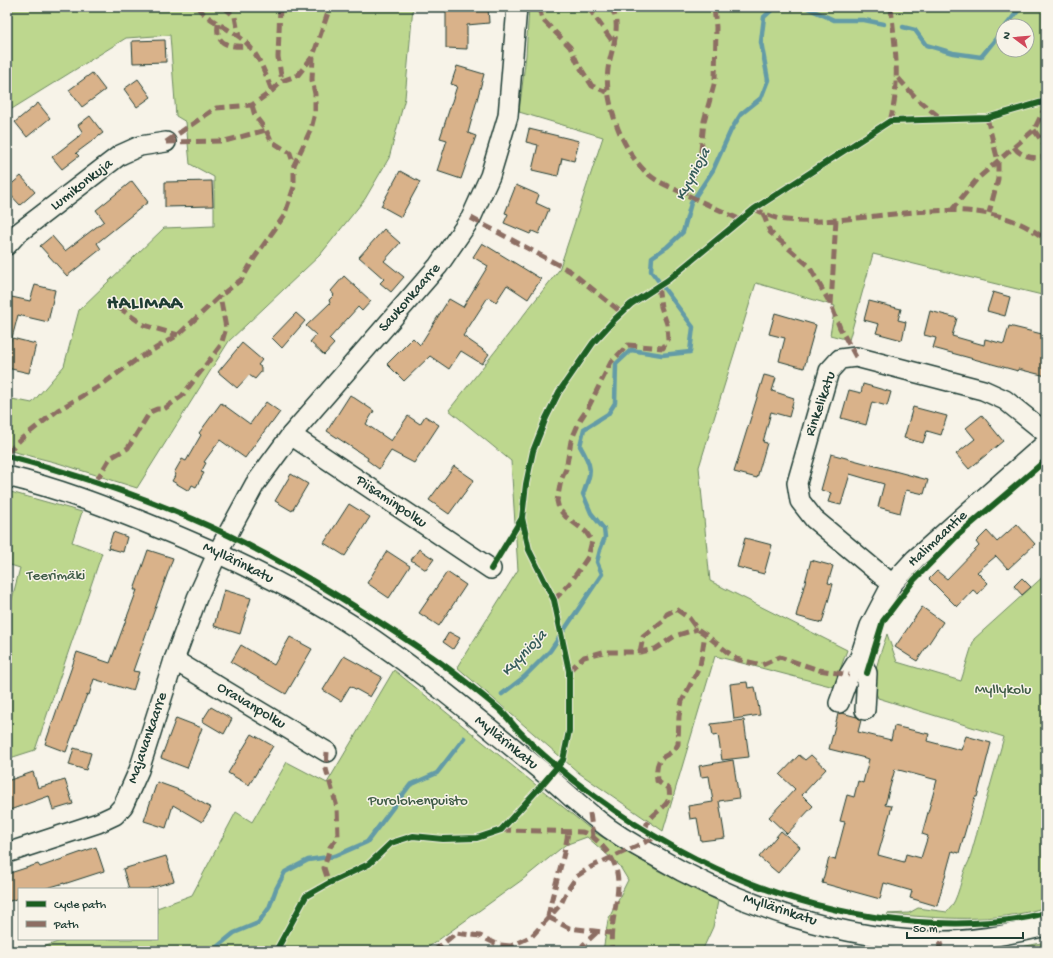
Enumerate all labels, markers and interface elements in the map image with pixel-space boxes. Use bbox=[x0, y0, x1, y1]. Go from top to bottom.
north arrow bbox=[995, 18, 1035, 58]
text: N bbox=[1001, 31, 1014, 41]
water label: Kyynioja bbox=[672, 144, 716, 205]
street label: Lumikonkuja bbox=[47, 155, 117, 215]
street label: Saukonkaarre bbox=[375, 260, 445, 336]
district label: HALIMAA bbox=[107, 293, 184, 316]
street label: Rinkelikatu bbox=[802, 369, 840, 439]
street label: Piisaminpolku bbox=[351, 471, 430, 532]
street label: Halimaantie bbox=[904, 507, 972, 571]
street label: Myllärinkatu bbox=[200, 538, 276, 588]
park label: Teerimäki bbox=[26, 567, 85, 585]
water label: Kyynioja bbox=[498, 626, 553, 681]
street label: Oravanpolku bbox=[213, 678, 289, 734]
park label: Myllykolu bbox=[975, 681, 1031, 699]
street label: Majavankaarre bbox=[124, 690, 172, 786]
street label: Myllärinkatu bbox=[471, 712, 541, 774]
park label: Purolohenpuisto bbox=[367, 792, 468, 810]
legend bbox=[18, 888, 158, 940]
street label: Myllärinkatu bbox=[741, 890, 819, 930]
text: Cycle path bbox=[54, 899, 107, 913]
scale bar bbox=[907, 914, 1023, 940]
text: Path bbox=[53, 919, 79, 933]
text: 50 m bbox=[913, 923, 938, 937]

